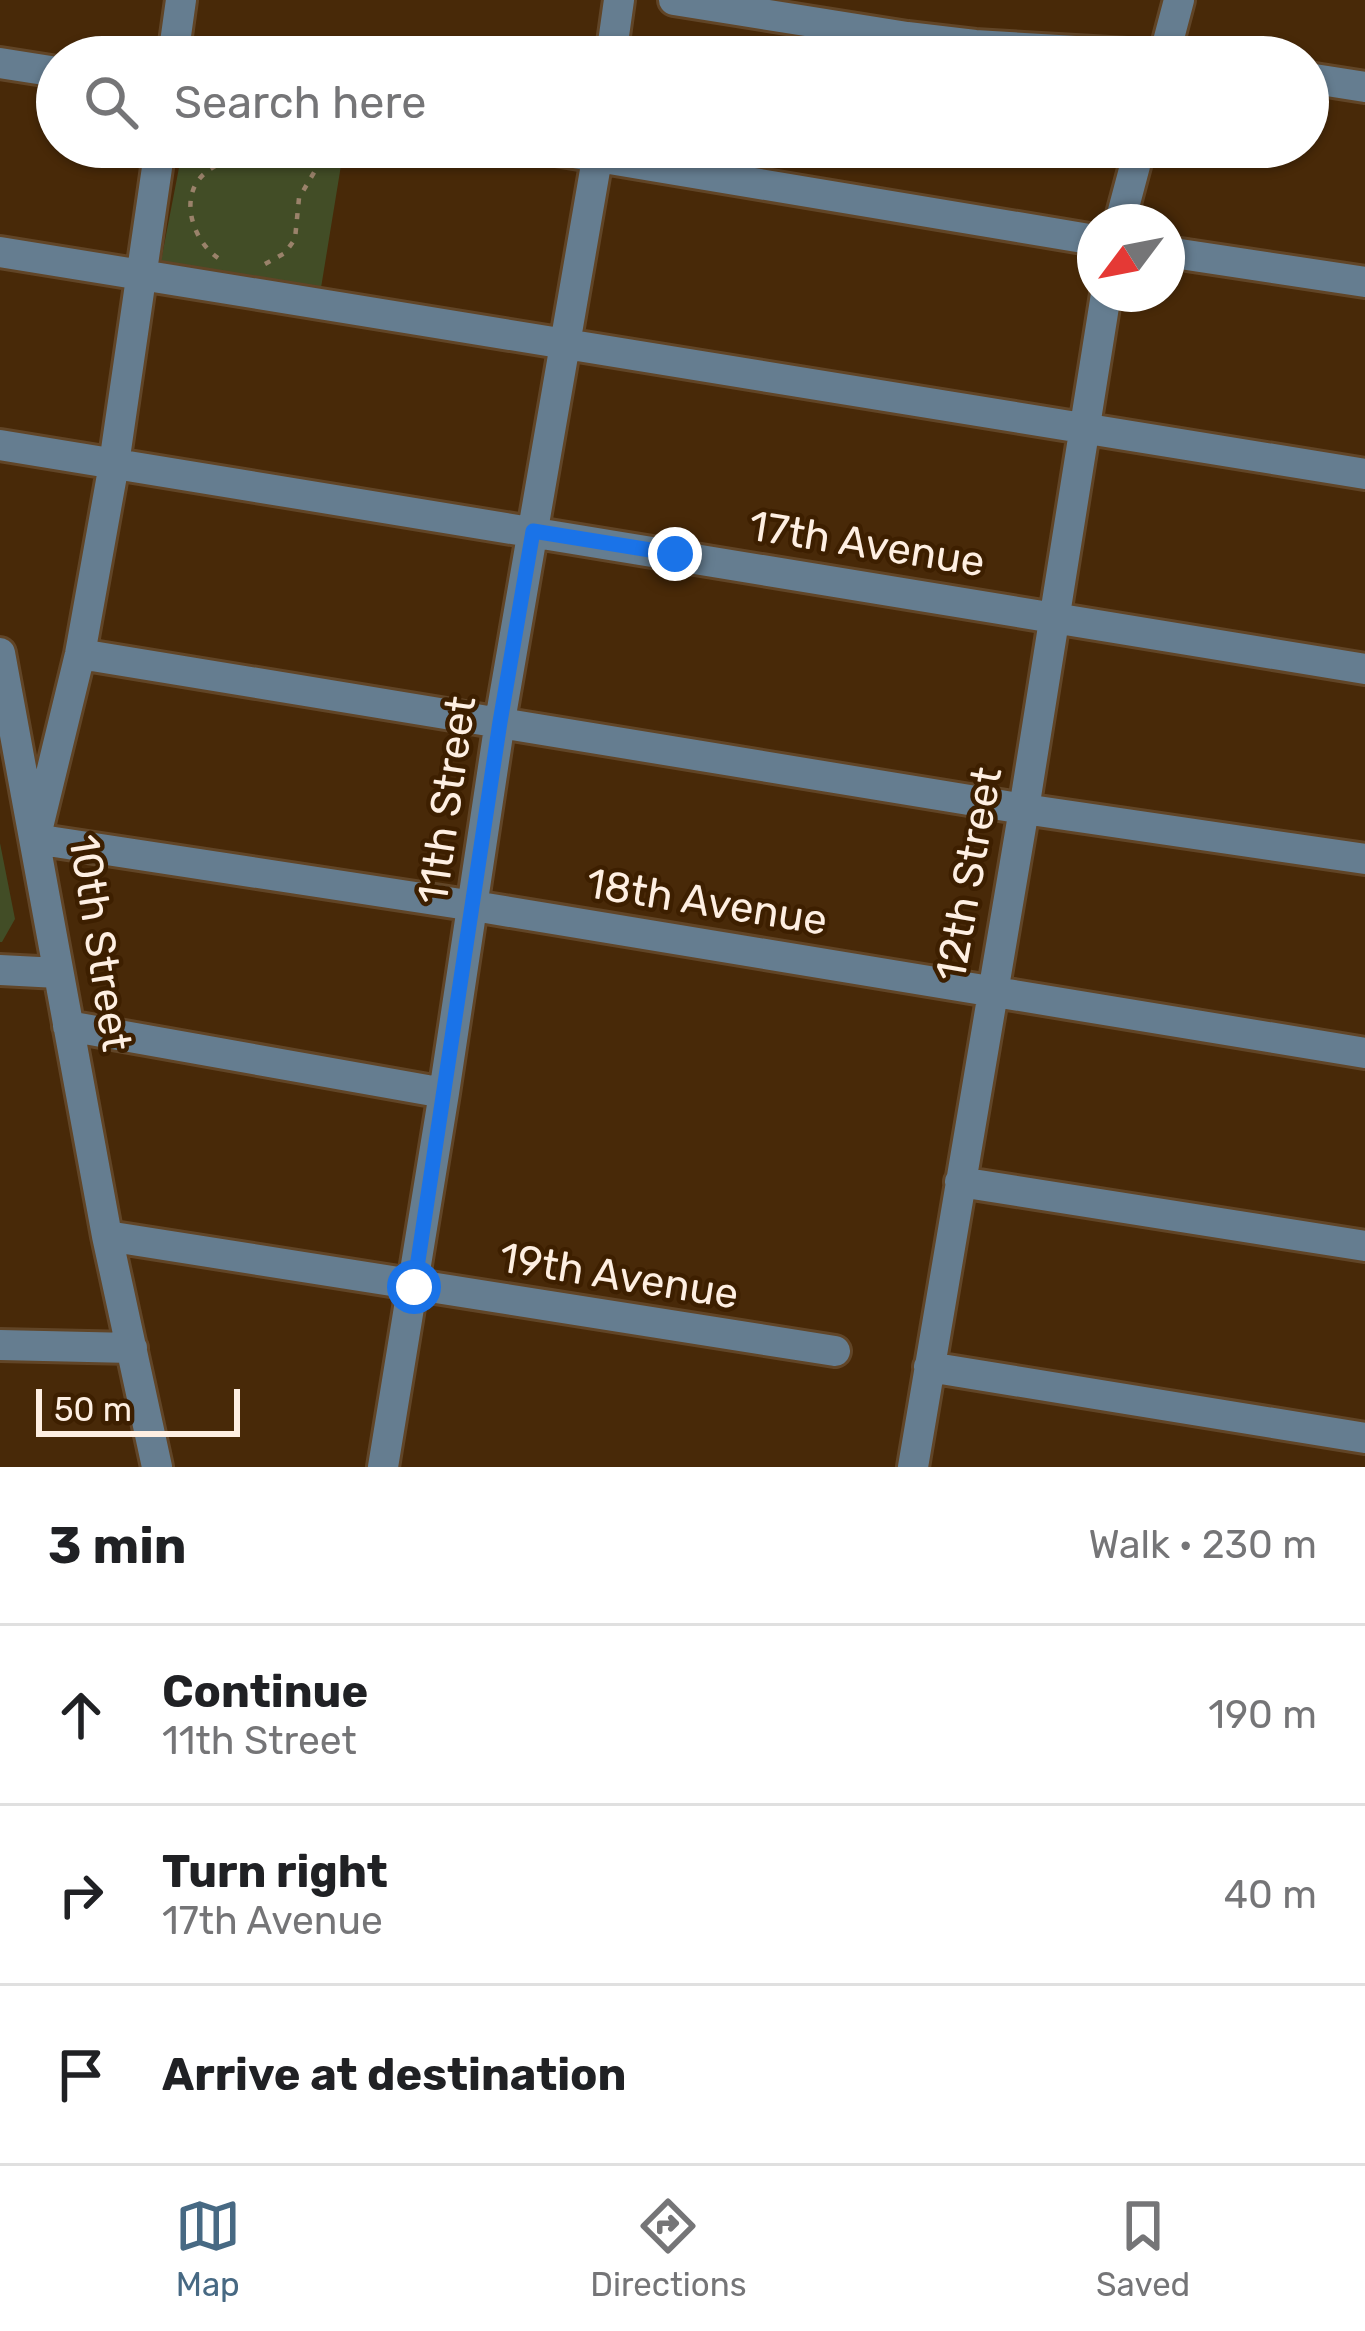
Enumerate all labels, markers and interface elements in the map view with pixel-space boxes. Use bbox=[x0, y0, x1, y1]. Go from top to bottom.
search box bbox=[36, 36, 1329, 168]
icon: search bbox=[78, 69, 144, 135]
text: Search here bbox=[174, 76, 426, 129]
north arrow bbox=[1077, 204, 1185, 312]
street label: 17th Avenue bbox=[746, 501, 988, 587]
route end bbox=[648, 527, 702, 581]
street label: 11th Street bbox=[408, 693, 486, 907]
street label: 12th Street bbox=[926, 763, 1012, 985]
street label: 10th Street bbox=[58, 831, 142, 1055]
street label: 18th Avenue bbox=[583, 858, 831, 946]
street label: 19th Avenue bbox=[496, 1232, 742, 1320]
route start bbox=[387, 1260, 441, 1314]
scale bar bbox=[36, 1383, 240, 1436]
text: 50 m bbox=[54, 1390, 132, 1429]
text: 3 min bbox=[48, 1515, 187, 1576]
text: Walk · 230 m bbox=[1089, 1522, 1317, 1568]
text: Continue bbox=[162, 1665, 368, 1718]
icon: ahead bbox=[48, 1682, 114, 1748]
text: 190 m bbox=[1208, 1692, 1317, 1738]
text: 11th Street bbox=[162, 1718, 357, 1764]
text: Turn right bbox=[162, 1845, 388, 1898]
icon: right bbox=[48, 1862, 114, 1928]
text: 40 m bbox=[1224, 1872, 1317, 1918]
text: 17th Avenue bbox=[162, 1898, 383, 1944]
icon: arrive bbox=[48, 2042, 114, 2108]
text: Arrive at destination bbox=[162, 2048, 627, 2101]
tab: Map bbox=[175, 2193, 241, 2304]
tab: Directions bbox=[590, 2193, 747, 2304]
tab: Saved bbox=[1096, 2193, 1190, 2304]

